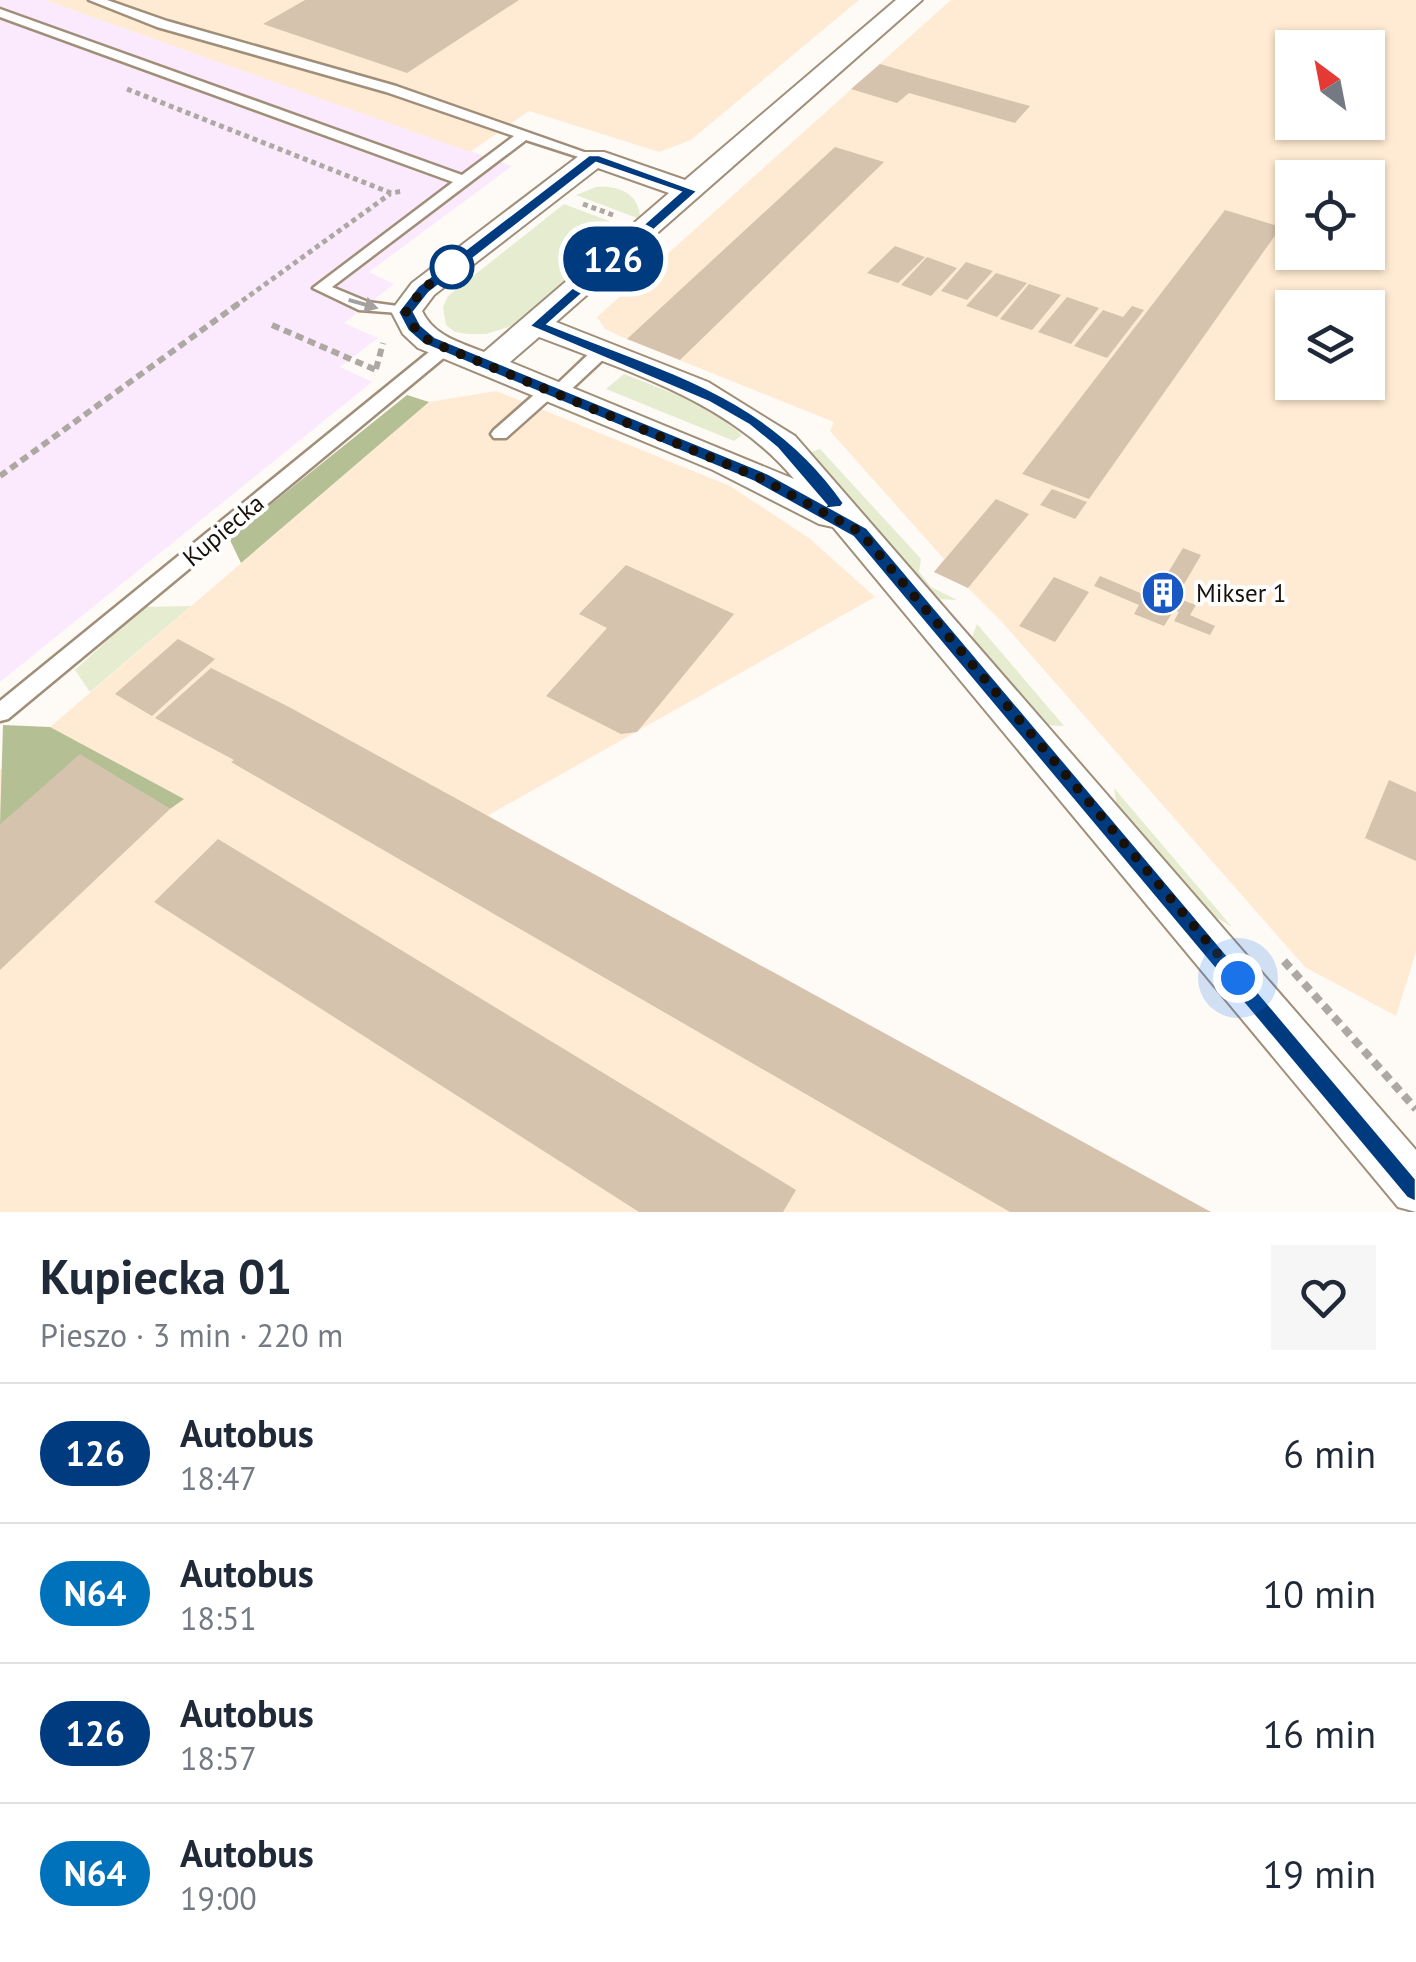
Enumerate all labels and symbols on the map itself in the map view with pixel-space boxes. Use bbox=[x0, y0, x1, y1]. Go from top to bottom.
north arrow bbox=[1275, 30, 1385, 140]
line badge: 126 bbox=[556, 226, 670, 292]
unlabelled marker bbox=[431, 246, 473, 288]
one-way arrow bbox=[347, 296, 378, 312]
street label: Kupiecka bbox=[176, 487, 270, 573]
building icon: Mikser 1 bbox=[1140, 570, 1186, 616]
place label: Mikser 1 bbox=[1196, 577, 1286, 609]
your location bbox=[1213, 953, 1263, 1003]

